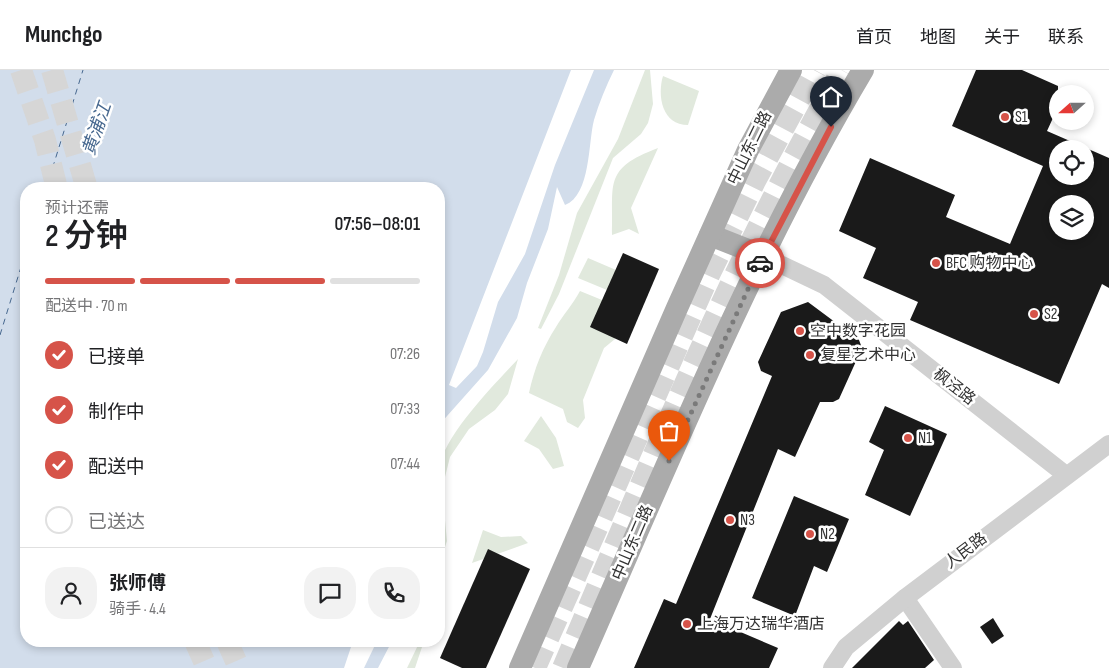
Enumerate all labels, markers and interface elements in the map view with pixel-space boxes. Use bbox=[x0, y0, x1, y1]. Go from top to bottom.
text: Munchgo bbox=[25, 20, 103, 49]
text: 首页 bbox=[856, 27, 892, 48]
text: 地图 bbox=[920, 27, 956, 48]
text: 关于 bbox=[984, 27, 1020, 48]
text: 联系 bbox=[1048, 27, 1084, 48]
pin bbox=[810, 76, 852, 127]
icon: home bbox=[817, 83, 845, 111]
north arrow bbox=[1049, 85, 1094, 130]
map controls bbox=[1049, 85, 1094, 240]
water label: 黄浦江 bbox=[78, 98, 116, 158]
street label: 中山东二路 bbox=[724, 108, 776, 188]
place label: S1 bbox=[1015, 108, 1028, 127]
marker: S1 bbox=[999, 111, 1011, 123]
button: locate bbox=[1049, 140, 1094, 185]
button: layers bbox=[1049, 195, 1094, 240]
text: 预计还需 bbox=[45, 199, 109, 218]
text: 07:56–08:01 bbox=[334, 213, 420, 236]
text: 2 分钟 bbox=[45, 217, 128, 256]
courier bbox=[735, 238, 785, 288]
icon: car bbox=[746, 249, 774, 277]
place label: BFC 购物中心 bbox=[946, 254, 1034, 273]
marker: BFC 购物中心 bbox=[930, 257, 942, 269]
text: 配送中 · 70 m bbox=[45, 297, 128, 316]
place label: S2 bbox=[1044, 305, 1057, 324]
marker: S2 bbox=[1028, 308, 1040, 320]
place label: 空中数字花园 bbox=[810, 322, 906, 341]
marker: 空中数字花园 bbox=[794, 325, 806, 337]
icon: check bbox=[45, 341, 73, 369]
text: 07:26 bbox=[390, 345, 420, 364]
text: 已接单 bbox=[88, 346, 145, 369]
place label: 复星艺术中心 bbox=[820, 346, 916, 365]
marker: 复星艺术中心 bbox=[804, 349, 816, 361]
street label: 枫泾路 bbox=[929, 365, 979, 409]
icon: check bbox=[45, 396, 73, 424]
text: 07:33 bbox=[390, 400, 420, 419]
text: 制作中 bbox=[88, 401, 145, 424]
pin bbox=[648, 410, 690, 461]
icon: bag bbox=[655, 417, 683, 445]
place label: N1 bbox=[918, 429, 932, 448]
marker: N1 bbox=[902, 432, 914, 444]
icon: check bbox=[45, 451, 73, 479]
text: 07:44 bbox=[390, 455, 420, 474]
text: 配送中 bbox=[88, 456, 145, 479]
street label: 中山东二路 bbox=[609, 502, 657, 584]
text: 已送达 bbox=[88, 511, 145, 534]
place label: N3 bbox=[740, 511, 755, 530]
marker: N3 bbox=[724, 514, 736, 526]
place label: N2 bbox=[820, 525, 835, 544]
marker: N2 bbox=[804, 528, 816, 540]
street label: 人民路 bbox=[941, 529, 991, 573]
button: person bbox=[45, 567, 97, 619]
button: chat bbox=[304, 567, 356, 619]
button: phone bbox=[368, 567, 420, 619]
text: 张师傅 bbox=[109, 572, 166, 595]
text: 骑手 · 4.4 bbox=[109, 600, 166, 619]
place label: 上海万达瑞华酒店 bbox=[697, 615, 825, 634]
marker: 上海万达瑞华酒店 bbox=[681, 618, 693, 630]

